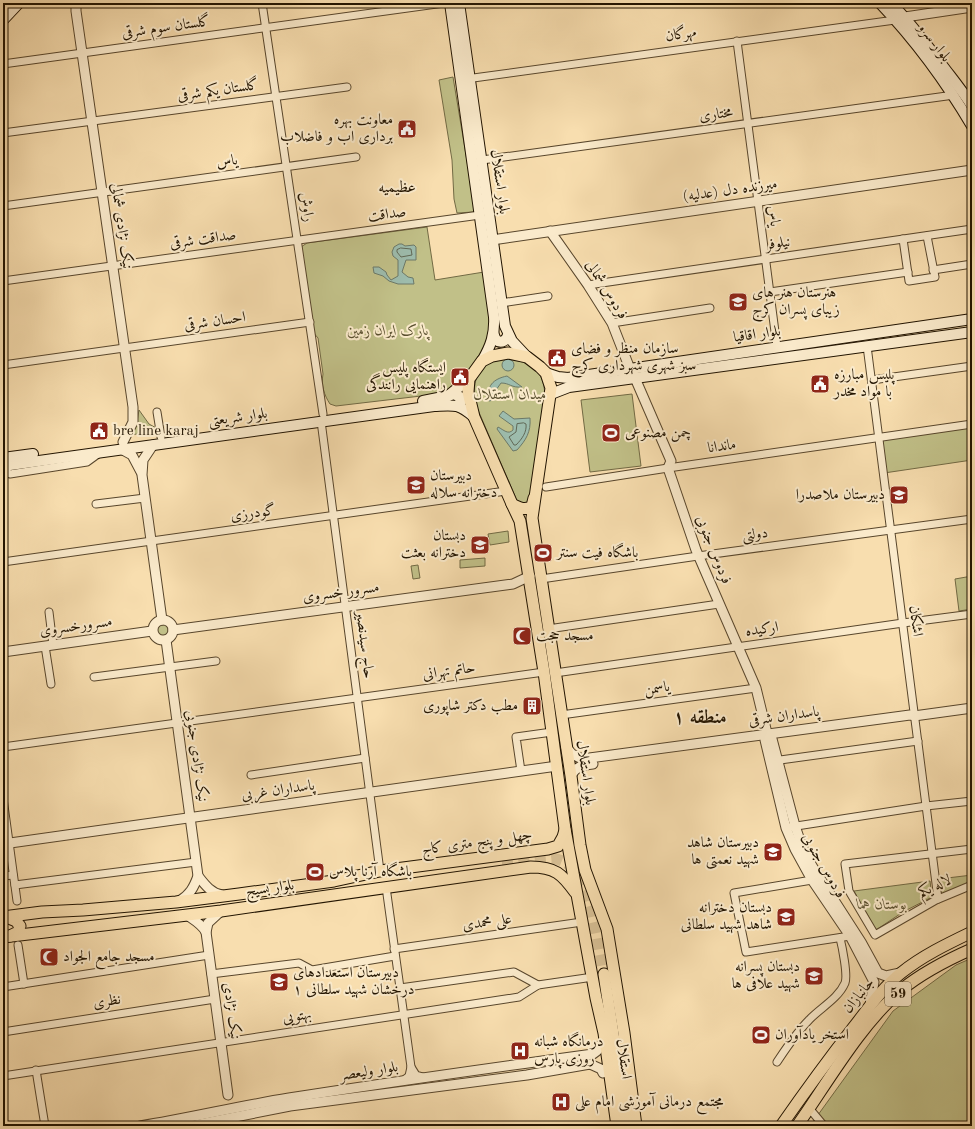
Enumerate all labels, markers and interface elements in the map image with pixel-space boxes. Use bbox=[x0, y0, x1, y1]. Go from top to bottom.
street label: گلستان سوم شرقی bbox=[121, 11, 212, 46]
street label: بلوار سرو bbox=[913, 19, 953, 66]
street label: مهرگان bbox=[664, 22, 698, 46]
street label: گلستان یکم شرقی bbox=[176, 75, 260, 109]
street label: مختاری bbox=[698, 105, 734, 125]
place label: معاونت بهره برداری اب و فاضلاب bbox=[280, 113, 393, 145]
public building icon: معاونت بهره برداری اب و فاضلاب bbox=[396, 118, 418, 140]
street label: بلوار استقلال bbox=[487, 149, 511, 216]
street label: یاس bbox=[215, 153, 240, 171]
street label: میرزنده دل (عدلیه) bbox=[682, 177, 778, 205]
district label: عظیمیه bbox=[378, 180, 416, 196]
street label: نیک نژادی شمالی bbox=[108, 182, 136, 270]
street label: راوش bbox=[296, 191, 317, 223]
street label: یاس bbox=[764, 204, 782, 229]
street label: صداقت bbox=[367, 205, 407, 225]
street label: صداقت شرقی bbox=[169, 227, 237, 253]
street label: نیلوفر bbox=[763, 235, 791, 254]
street label: فردوس شمالی bbox=[581, 258, 630, 323]
place label: هنرستان هنر های زیبای پسران کرج bbox=[752, 286, 840, 322]
school or university icon: هنرستان هنر های زیبای پسران کرج bbox=[727, 291, 749, 313]
street label: احسان شرقی bbox=[183, 309, 247, 335]
park label: پارک ایران زمین bbox=[347, 323, 430, 341]
street label: بلوار اقاقیا bbox=[732, 324, 782, 346]
place label: سازمان منظر و فضای سبز شهری شهرداری کرج bbox=[571, 342, 696, 378]
public building icon: سازمان منظر و فضای سبز شهری شهرداری کرج bbox=[546, 347, 568, 369]
place label: ایستگاه پلیس راهنمایی رانندگی bbox=[366, 357, 446, 394]
public building icon: ایستگاه پلیس راهنمایی رانندگی bbox=[449, 366, 471, 388]
place label: پلیس مبارزه با مواد مخدر bbox=[832, 368, 895, 400]
public building icon: پلیس مبارزه با مواد مخدر bbox=[809, 373, 831, 395]
park label: میدان استقلال bbox=[473, 387, 547, 403]
street label: بلوار شریعتی bbox=[208, 406, 269, 432]
public building icon: bre line karaj bbox=[88, 420, 110, 442]
sports icon: چمن مصنوعی bbox=[600, 422, 622, 444]
place label: bre line karaj bbox=[113, 424, 199, 439]
place label: چمن مصنوعی bbox=[625, 426, 691, 442]
street label: ماندانا bbox=[707, 438, 737, 456]
place label: دبیرستان دخترانه سلاله bbox=[430, 469, 497, 501]
school or university icon: دبیرستان دخترانه سلاله bbox=[405, 474, 427, 496]
school or university icon: دبیرستان ملاصدرا bbox=[888, 484, 910, 506]
place label: دبیرستان ملاصدرا bbox=[796, 488, 885, 503]
street label: گودرزی bbox=[229, 501, 276, 525]
street label: فردوس جنوبی bbox=[691, 514, 734, 587]
street label: دولتی bbox=[741, 526, 769, 546]
place label: دبستان دخترانه بعثت bbox=[401, 529, 466, 561]
school or university icon: دبستان دخترانه بعثت bbox=[469, 534, 491, 556]
sports icon: باشگاه فیت سنتر bbox=[532, 542, 554, 564]
place label: باشگاه فیت سنتر bbox=[555, 542, 638, 561]
street label: مسرور خسروی bbox=[302, 580, 380, 607]
street label: اشکان bbox=[906, 604, 926, 637]
street label: حاج سیدنصیر bbox=[348, 608, 376, 680]
street label: مسرورخسروی bbox=[39, 614, 113, 641]
street label: ارکیده bbox=[744, 619, 779, 640]
mosque icon: مسجد حجت bbox=[511, 625, 533, 647]
place label: مسجد حجت bbox=[536, 629, 594, 644]
street label: حاتم تهرانی bbox=[422, 661, 477, 687]
street label: یاسمن bbox=[643, 680, 672, 699]
building icon: مطب دکتر شاپوری bbox=[521, 695, 543, 717]
place label: مطب دکتر شاپوری bbox=[423, 698, 518, 716]
street label: پاسداران شرقی bbox=[748, 703, 822, 731]
street label: نیک نژادی جنوبی bbox=[180, 709, 212, 803]
district label: منطقه ۱ bbox=[673, 709, 727, 728]
street label: بلوار استقلال bbox=[573, 740, 597, 807]
street label: پاسداران غربی bbox=[240, 778, 317, 806]
street label: چهل و پنج متری کاج bbox=[421, 827, 534, 863]
street label: فردوس جنوبی bbox=[797, 831, 848, 902]
place label: دبیرستان شاهد شهید نعمتی ها bbox=[687, 836, 759, 870]
school or university icon: دبیرستان شاهد شهید نعمتی ها bbox=[762, 841, 784, 863]
sports icon: باشگاه آرنا پلاس bbox=[304, 861, 326, 883]
place label: باشگاه آرنا پلاس bbox=[329, 861, 412, 882]
street label: لاله یکم bbox=[915, 871, 956, 906]
street label: بلوار بسیج bbox=[245, 878, 296, 905]
park label: بوستان هما bbox=[855, 898, 907, 913]
place label: دبستان دخترانه شاهد شهید سلطانی bbox=[681, 901, 772, 934]
school or university icon: دبستان دخترانه شاهد شهید سلطانی bbox=[775, 906, 797, 928]
street label: علی محمدی bbox=[461, 912, 513, 936]
mosque icon: مسجد جامع الجواد bbox=[38, 946, 60, 968]
place label: مسجد جامع الجواد bbox=[63, 950, 155, 970]
place label: دبستان پسرانه شهید علافی ها bbox=[732, 960, 800, 993]
school or university icon: دبستان پسرانه شهید علافی ها bbox=[803, 965, 825, 987]
place label: دبیرستان استعدادهای درخشان شهید سلطانی ۱ bbox=[293, 966, 414, 999]
school or university icon: دبیرستان استعدادهای درخشان شهید سلطانی ۱ bbox=[268, 971, 290, 993]
street label: جانبازان bbox=[840, 976, 878, 1016]
street label: نیک نژادی bbox=[220, 981, 244, 1040]
road number: 59 bbox=[885, 982, 911, 1006]
street label: نظری bbox=[92, 992, 122, 1013]
street label: بهتویی bbox=[281, 1007, 313, 1028]
sports icon: استخر یادآوران bbox=[750, 1024, 772, 1046]
place label: استخر یادآوران bbox=[775, 1025, 849, 1044]
place label: درمانگاه شبانه روزی پارس bbox=[534, 1031, 603, 1069]
street label: استقلال bbox=[613, 1038, 633, 1080]
hospital icon: درمانگاه شبانه روزی پارس bbox=[509, 1040, 531, 1062]
street label: بلوار ولیعصر bbox=[337, 1060, 399, 1085]
hospital icon: مجتمع درمانی آموزشی امام علی bbox=[550, 1091, 572, 1113]
place label: مجتمع درمانی آموزشی امام علی bbox=[575, 1092, 723, 1115]

